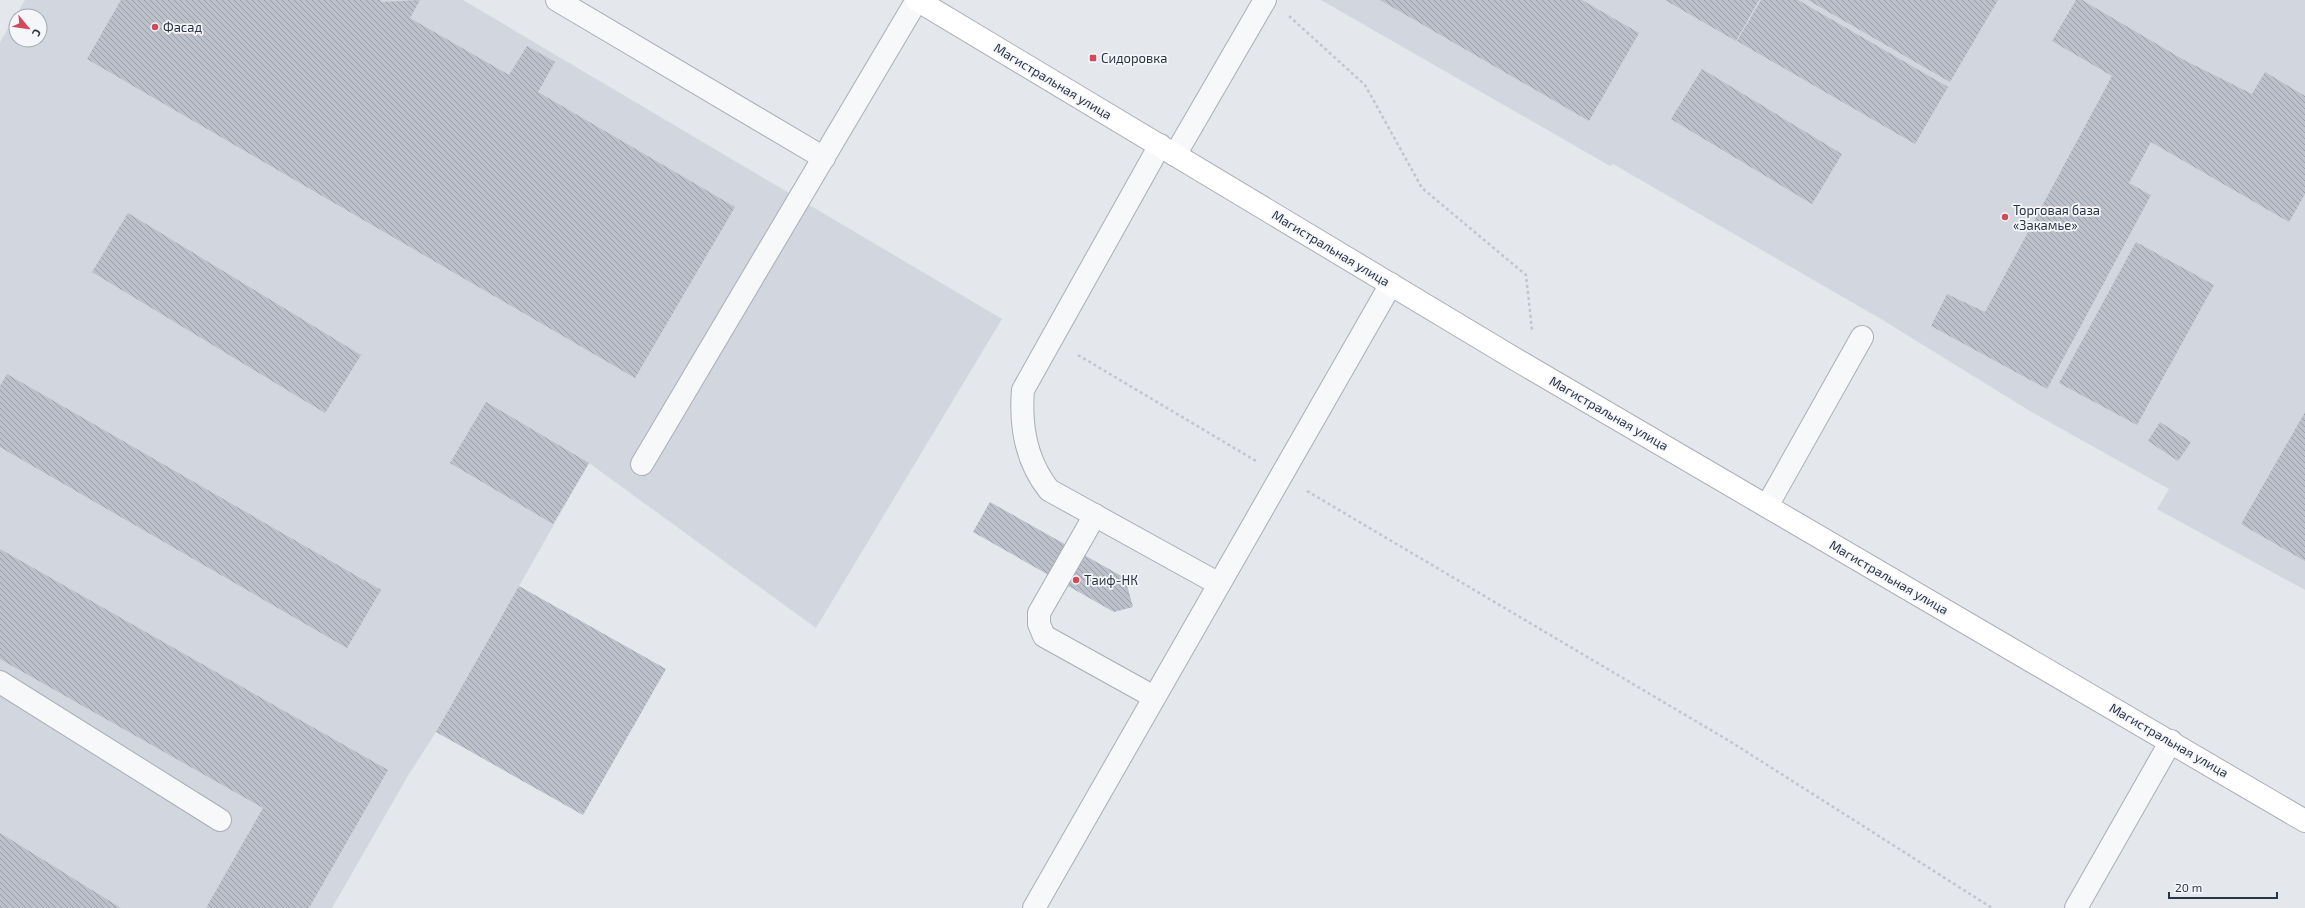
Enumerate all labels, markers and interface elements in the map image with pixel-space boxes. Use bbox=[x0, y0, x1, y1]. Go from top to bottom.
north arrow bbox=[8, 8, 48, 48]
place label: Фасад bbox=[163, 19, 202, 35]
marker: Фасад bbox=[150, 22, 160, 32]
text: С bbox=[30, 27, 44, 40]
street label: Магистральная улица bbox=[991, 39, 1115, 123]
place label: Сидоровка bbox=[1101, 50, 1167, 66]
marker: Сидоровка bbox=[1088, 53, 1098, 63]
place label: Торговая база «Закамье» bbox=[2013, 202, 2100, 233]
street label: Магистральная улица bbox=[1269, 206, 1393, 290]
marker: Торговая база «Закамье» bbox=[2000, 212, 2010, 222]
street label: Магистральная улица bbox=[1547, 372, 1671, 454]
street label: Магистральная улица bbox=[1827, 536, 1951, 618]
place label: Таиф-НК bbox=[1084, 572, 1138, 588]
marker: Таиф-НК bbox=[1071, 575, 1081, 585]
street label: Магистральная улица bbox=[2107, 699, 2231, 781]
scale bar bbox=[2169, 874, 2277, 900]
text: 20 m bbox=[2175, 880, 2202, 894]

